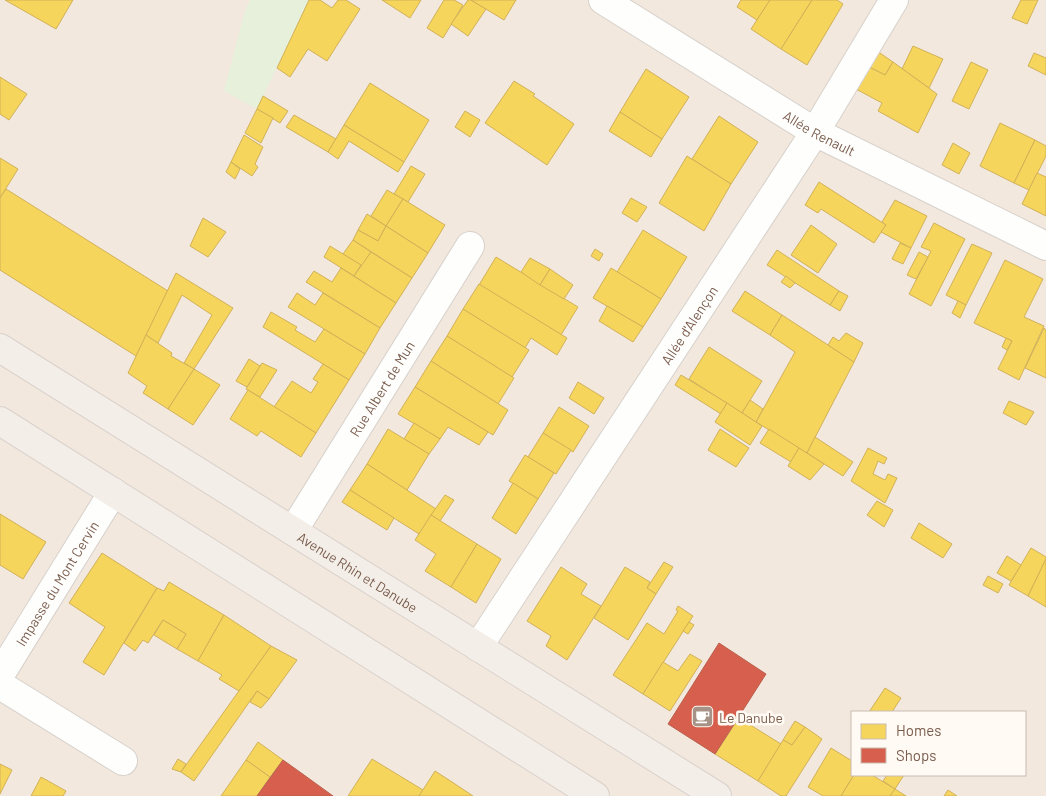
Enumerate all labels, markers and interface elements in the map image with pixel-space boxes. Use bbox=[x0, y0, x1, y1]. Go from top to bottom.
street label: Allée Renault bbox=[780, 106, 858, 159]
street label: Allée d'Alençon bbox=[657, 282, 721, 367]
street label: Rue Albert de Mun bbox=[346, 337, 418, 439]
street label: Impasse du Mont Cervin bbox=[12, 517, 102, 649]
street label: Avenue Rhin et Danube bbox=[295, 528, 421, 616]
cafe icon: Le Danube bbox=[691, 705, 715, 729]
place label: Le Danube bbox=[719, 709, 783, 726]
legend bbox=[851, 711, 1026, 776]
text: Homes bbox=[896, 721, 941, 739]
text: Shops bbox=[896, 746, 936, 764]

